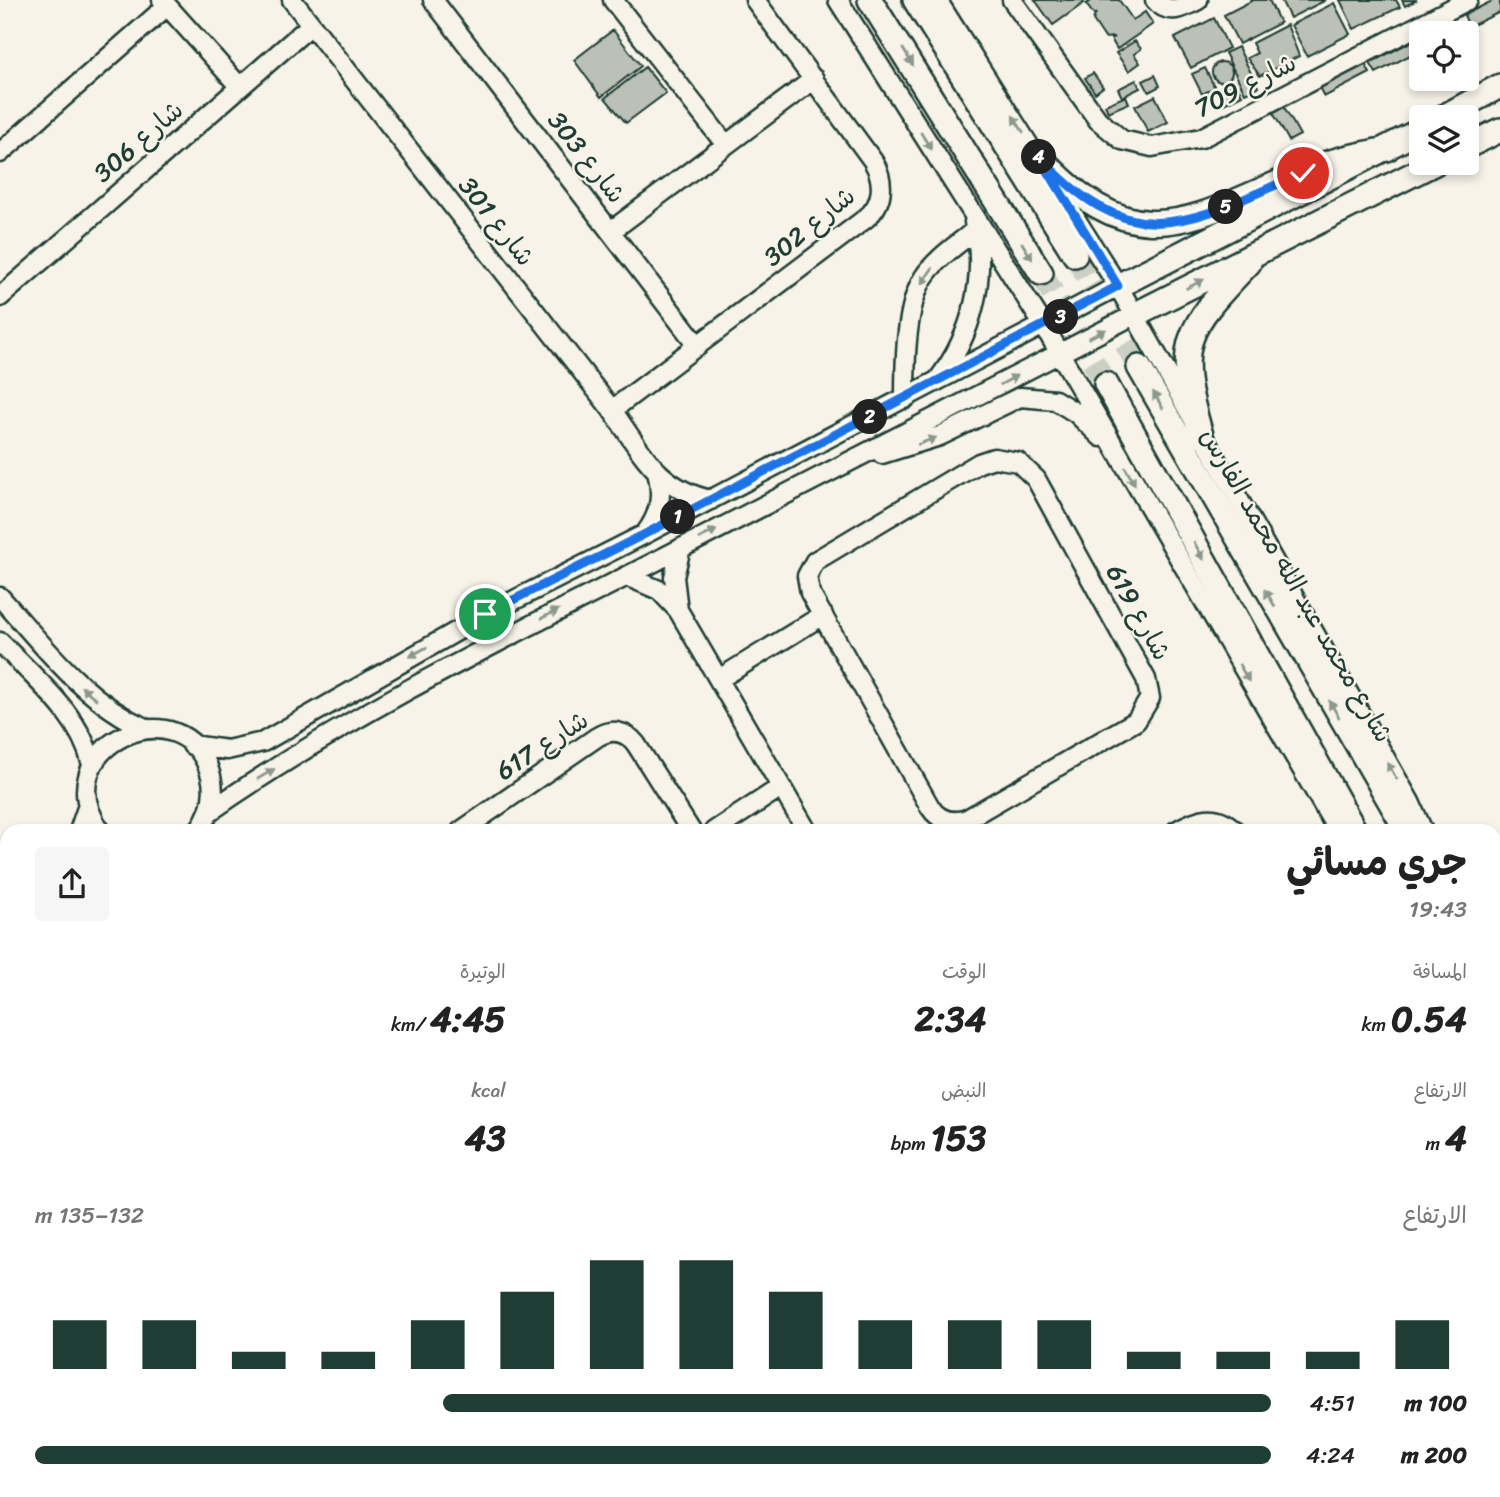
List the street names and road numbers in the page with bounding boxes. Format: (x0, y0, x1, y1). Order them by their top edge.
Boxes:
street label: شارع 709 (1185, 39, 1305, 131)
street label: شارع 306 (82, 88, 194, 194)
street label: شارع 303 (536, 100, 638, 214)
street label: شارع 301 (447, 166, 547, 276)
street label: شارع 302 (752, 174, 866, 278)
street label: شارع محمد عبد الله محمد الفارس (1188, 419, 1406, 751)
street label: شارع 619 (1093, 555, 1185, 669)
street label: شارع 617 (486, 697, 598, 793)

